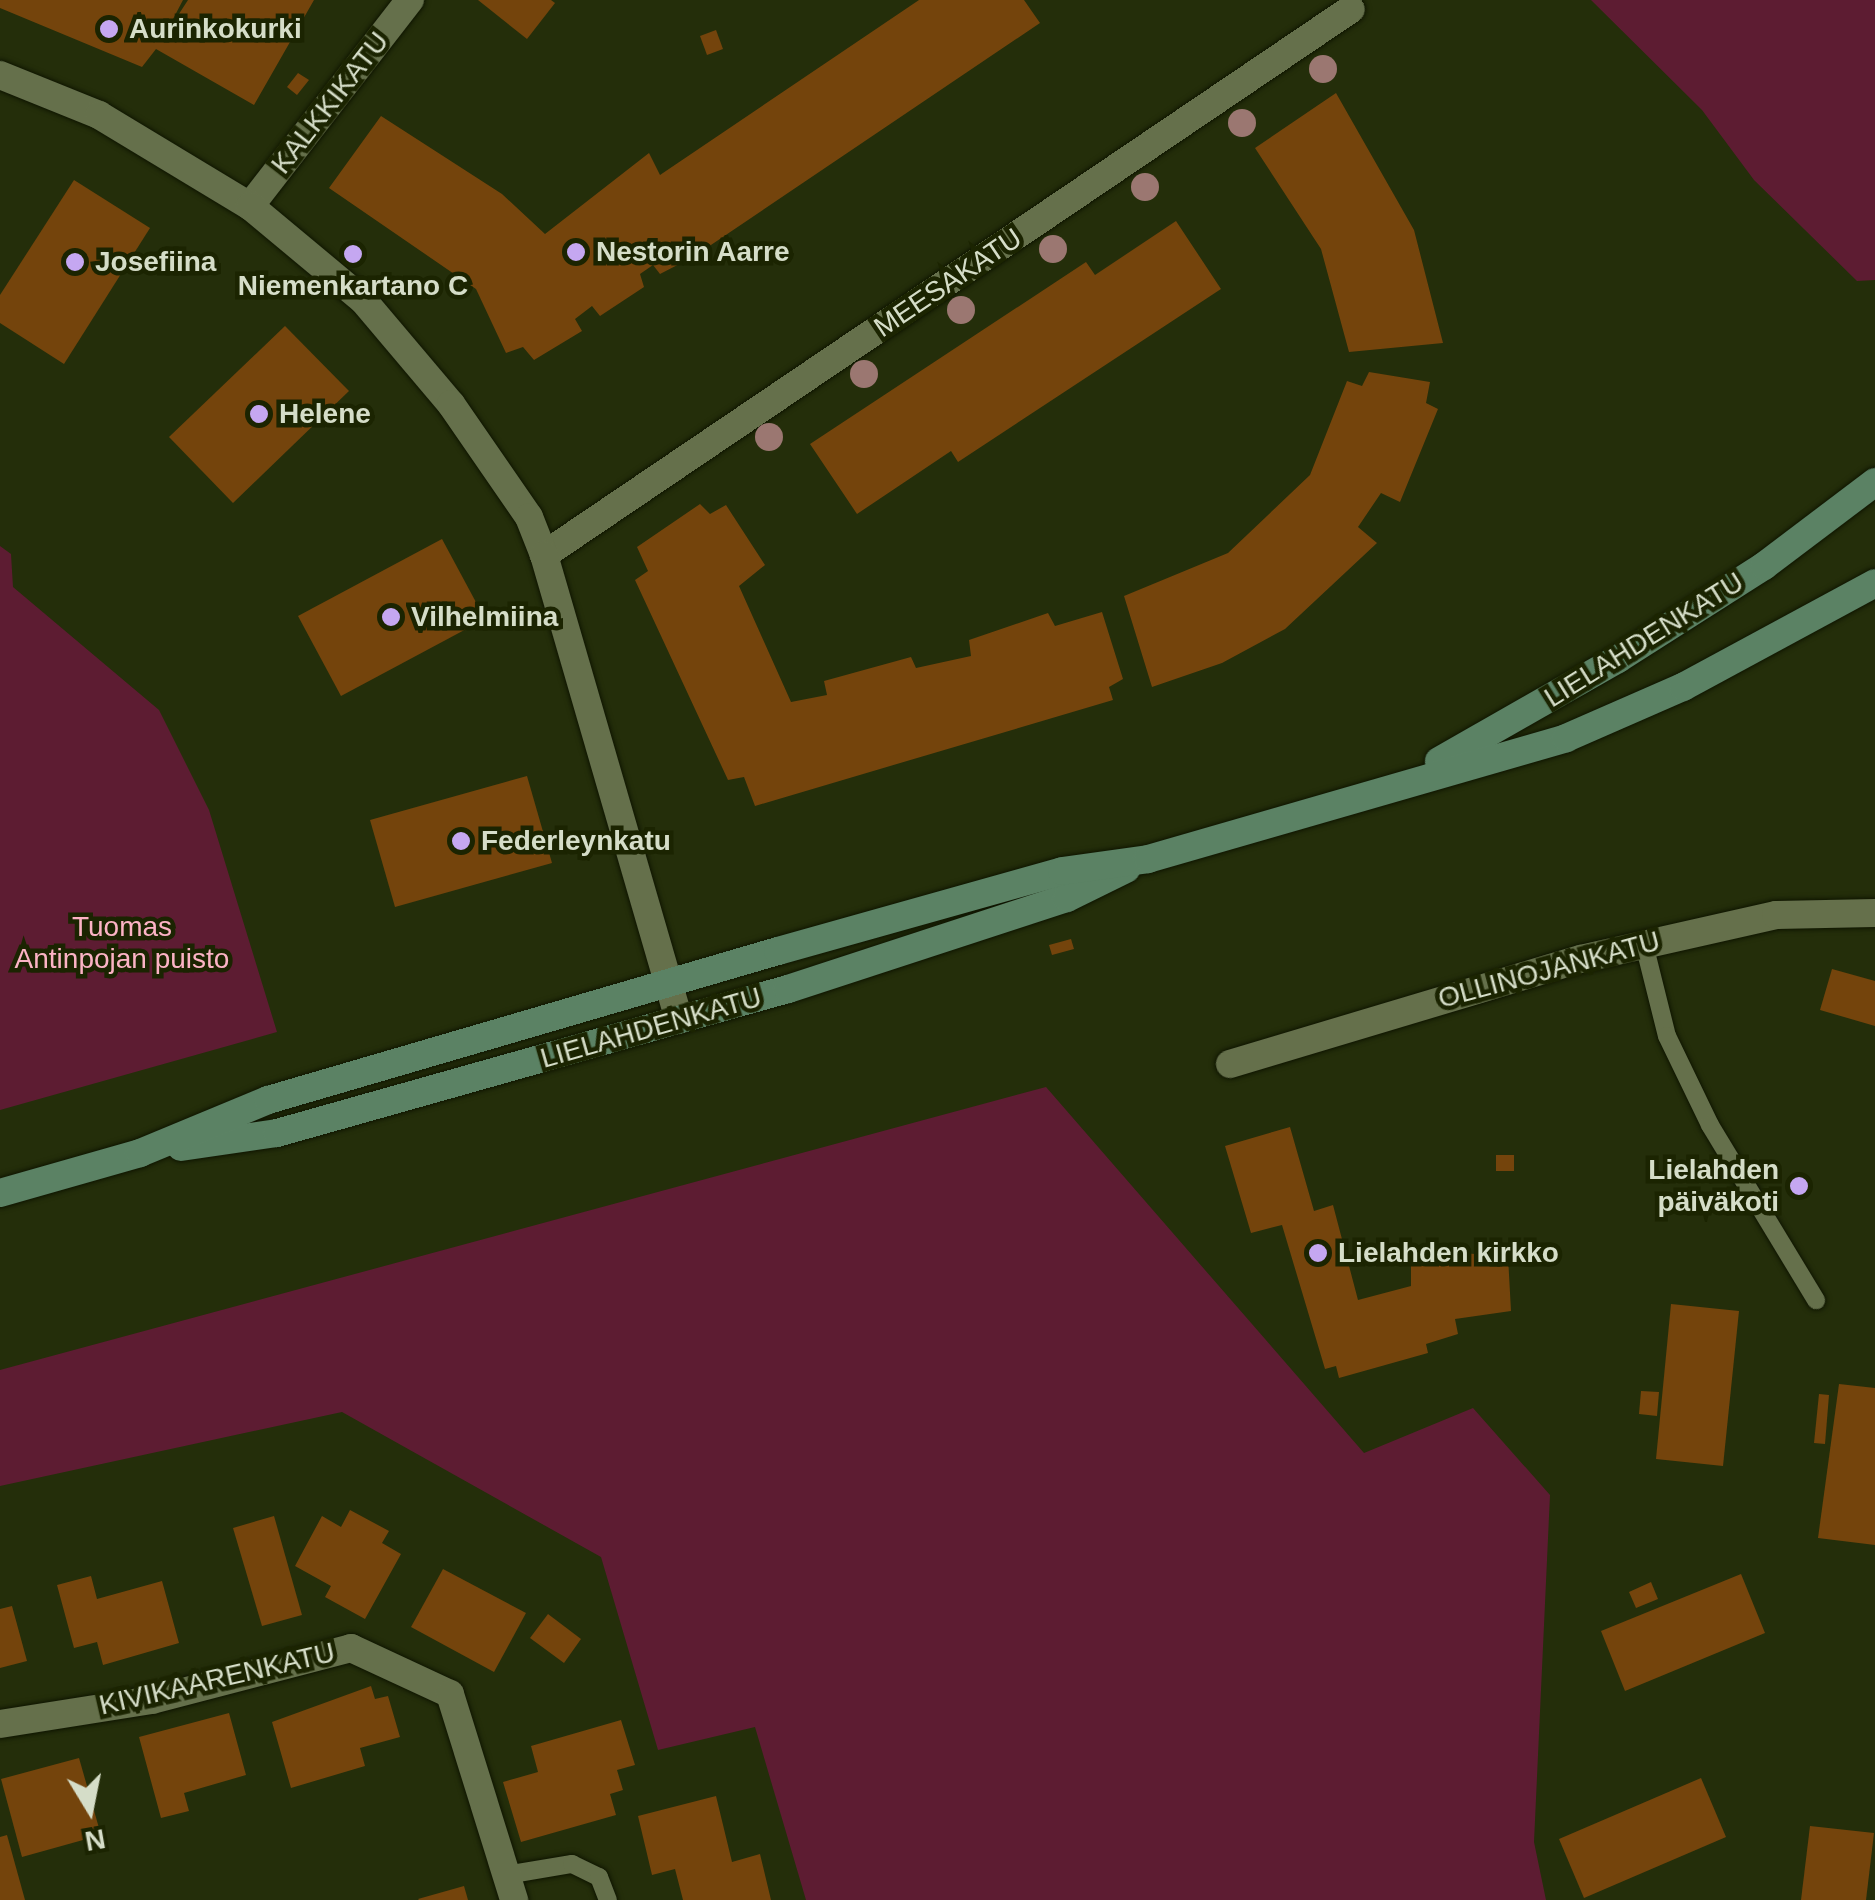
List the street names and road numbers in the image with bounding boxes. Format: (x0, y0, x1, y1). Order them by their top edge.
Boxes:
street label: KALKKIKATU (264, 25, 396, 181)
street label: MEESAKATU (868, 221, 1028, 345)
street label: LIELAHDENKATU (1538, 565, 1750, 715)
street label: OLLINOJANKATU (1434, 924, 1664, 1016)
street label: LIELAHDENKATU (537, 980, 765, 1076)
street label: KIVIKAARENKATU (96, 1636, 338, 1722)

